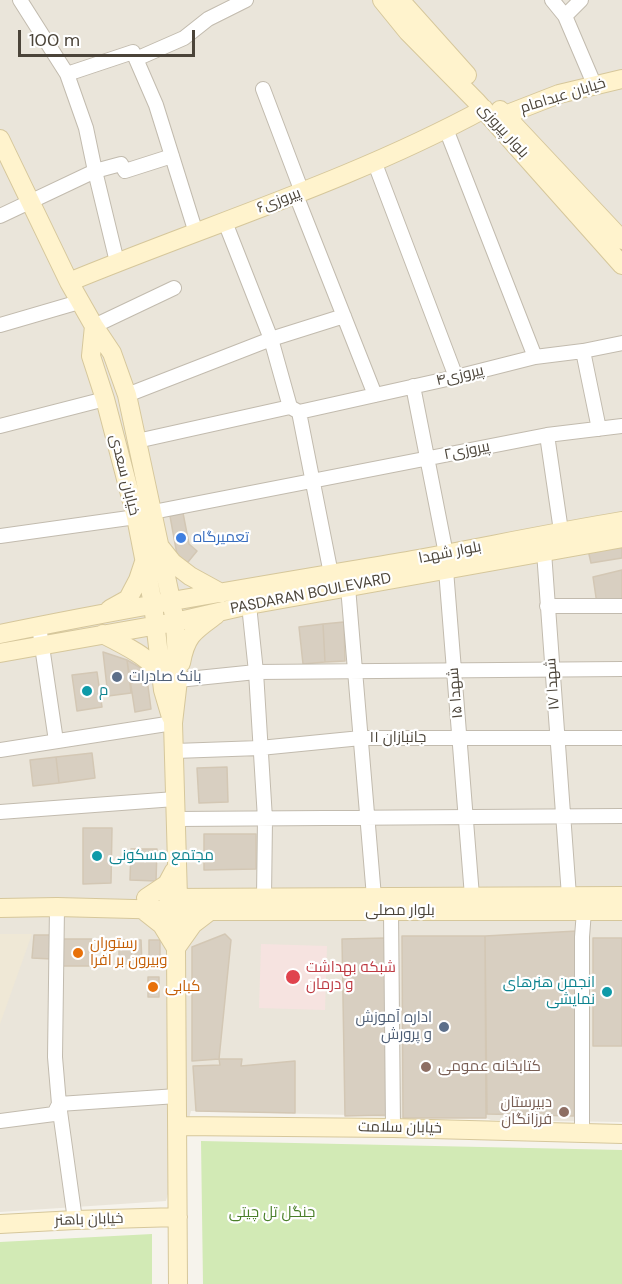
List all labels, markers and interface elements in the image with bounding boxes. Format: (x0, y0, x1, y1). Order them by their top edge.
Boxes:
scale bar (21, 18, 198, 56)
text: 100 m (29, 28, 80, 52)
street label: خیابان عبدامام (518, 74, 608, 118)
street label: بلوار پیروزی (474, 100, 532, 162)
street label: پیروزی۶ (254, 184, 304, 218)
street label: پیروزی۴ (434, 362, 486, 390)
street label: خیابان سعدی (105, 433, 143, 517)
street label: پیروزی۲ (443, 438, 491, 464)
place label: تعمیرگاه (193, 529, 249, 547)
marker: تعمیرگاه (174, 531, 188, 545)
street label: بلوار شهدا (417, 538, 483, 568)
street label: PASDARAN BOULEVARD (229, 570, 393, 618)
street label: شهدا ۱۷ (542, 657, 564, 711)
street label: شهدا ۱۵ (445, 667, 467, 719)
place label: بانک صادرات (129, 668, 201, 686)
marker: بانک صادرات (110, 670, 124, 684)
place label: م (99, 682, 108, 700)
marker: م (80, 684, 94, 698)
street label: جانبازان ۱۱ (370, 729, 426, 747)
place label: مجتمع مسکونی (109, 847, 214, 865)
marker: مجتمع مسکونی (90, 849, 104, 863)
street label: بلوار مصلی (365, 902, 435, 920)
place label: رستوران وبیرون بر افرا (90, 935, 167, 970)
marker: رستوران وبیرون بر افرا (71, 946, 85, 960)
place label: شبکه بهداشت و درمان (306, 959, 396, 994)
marker: شبکه بهداشت و درمان (284, 968, 302, 986)
place label: انجمن هنرهای نمایشی (503, 974, 595, 1009)
place label: کبابی (165, 978, 200, 996)
marker: کبابی (146, 980, 160, 994)
marker: انجمن هنرهای نمایشی (600, 985, 614, 999)
place label: اداره آموزش و پرورش (356, 1009, 432, 1044)
marker: اداره آموزش و پرورش (437, 1020, 451, 1034)
place label: کتابخانه عمومی (438, 1058, 541, 1076)
marker: کتابخانه عمومی (419, 1060, 433, 1074)
place label: دبیرستان فرزانگان (501, 1094, 552, 1129)
marker: دبیرستان فرزانگان (557, 1105, 571, 1119)
street label: خیابان سلامت (358, 1118, 442, 1138)
park label: جنگل تل چیتی (229, 1204, 315, 1222)
street label: خیابان باهنر (54, 1210, 124, 1230)

